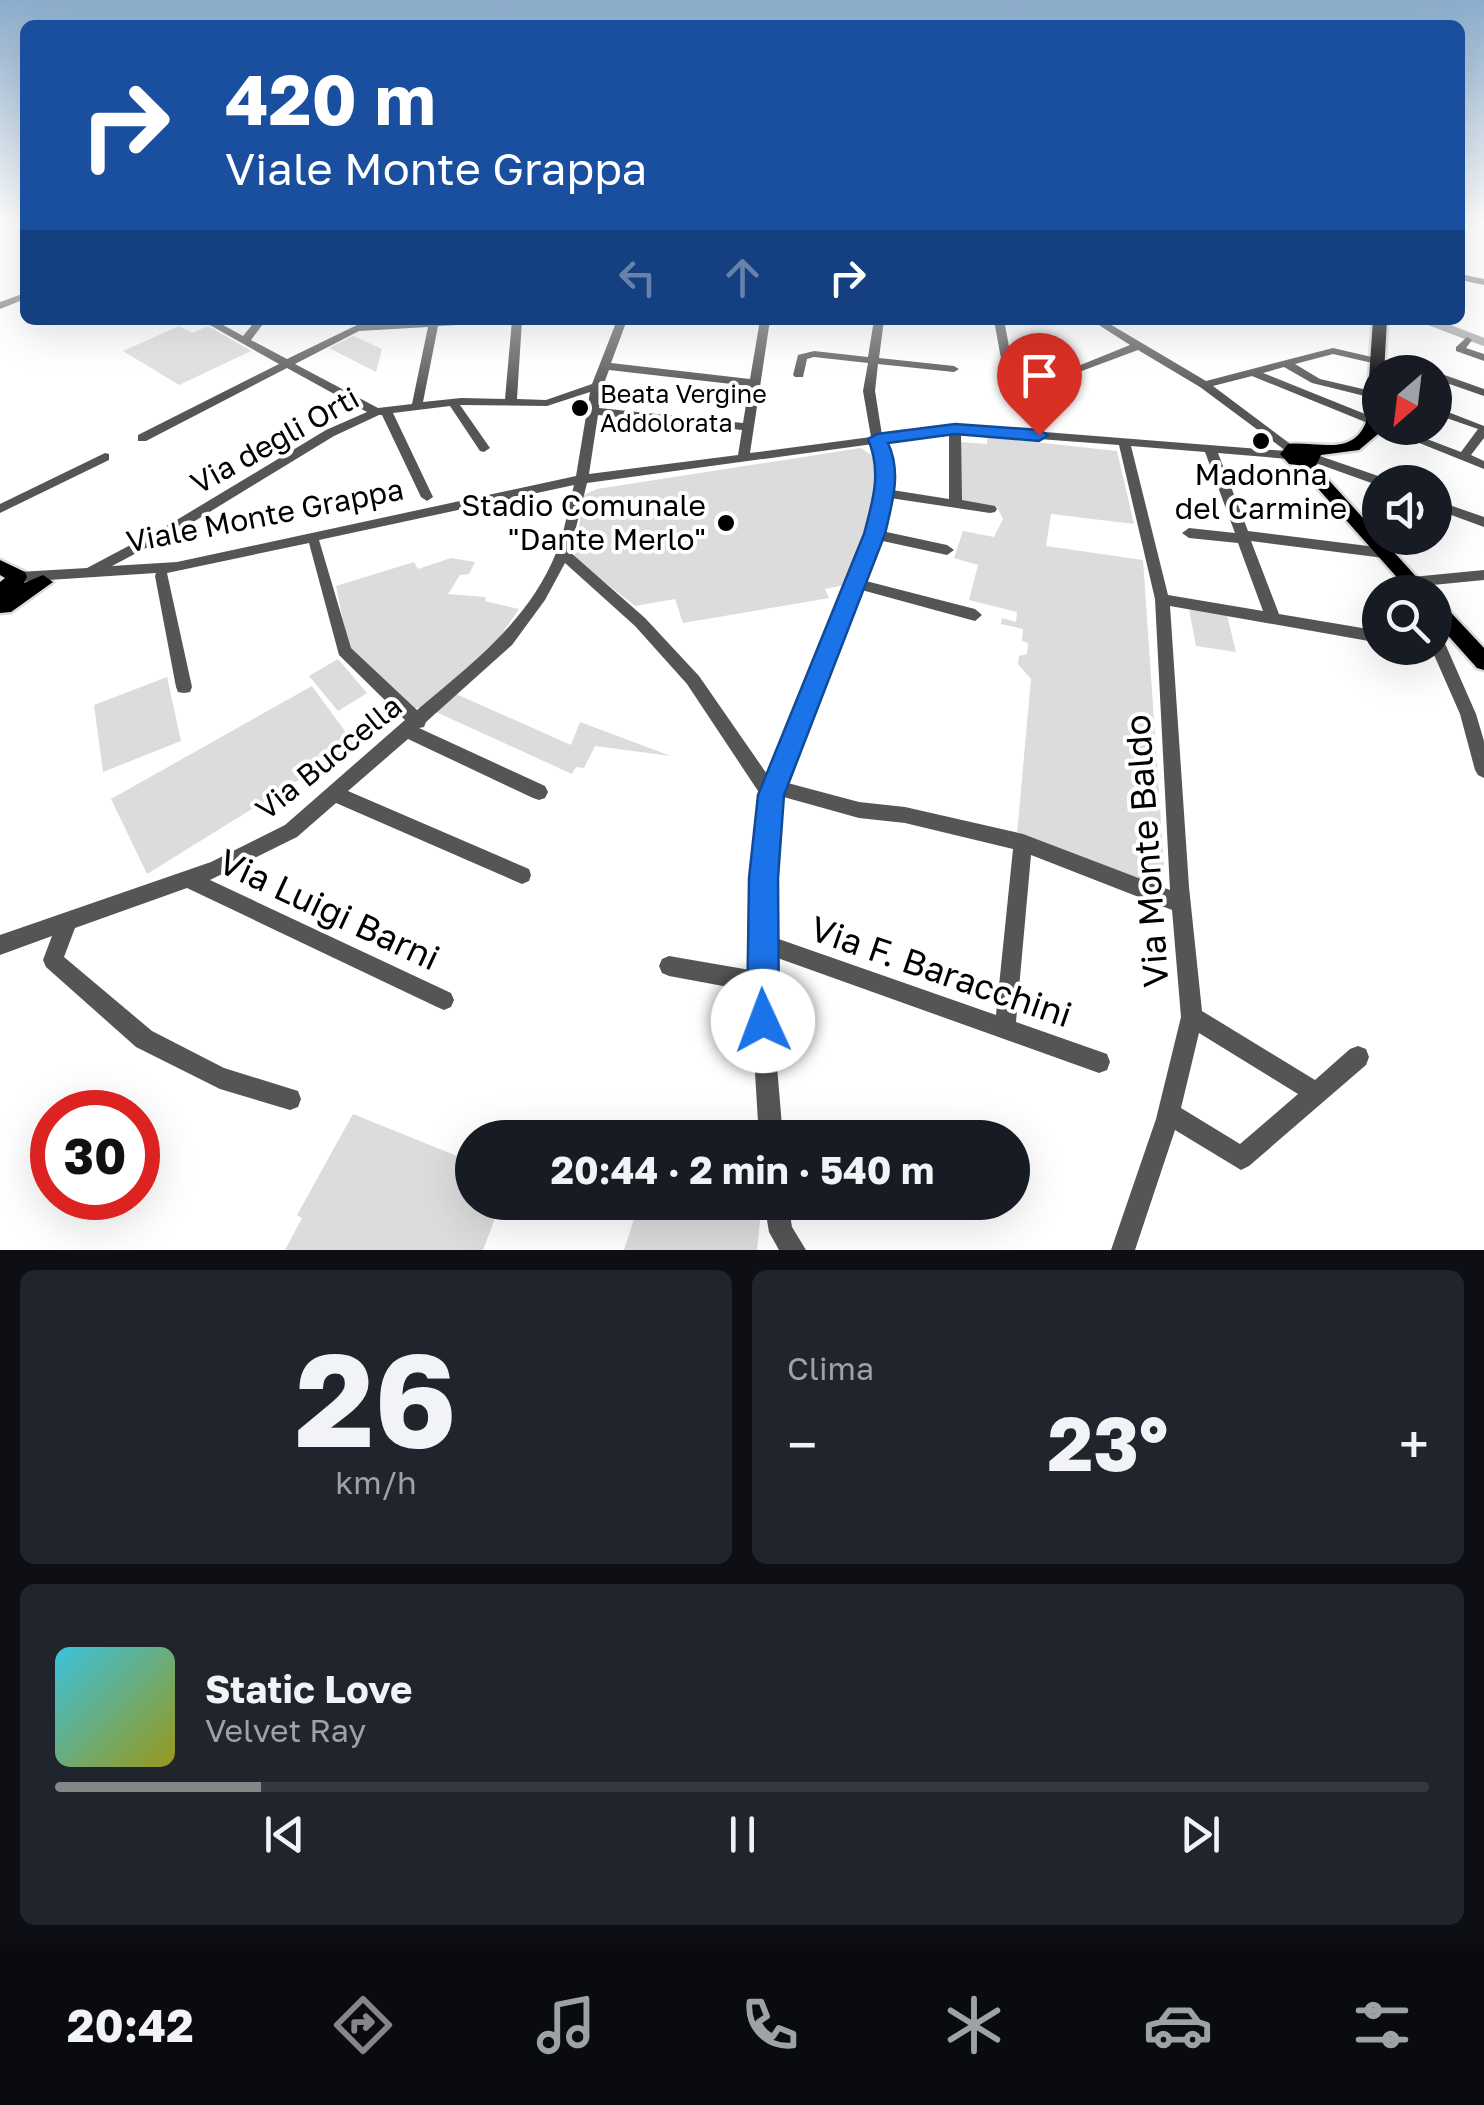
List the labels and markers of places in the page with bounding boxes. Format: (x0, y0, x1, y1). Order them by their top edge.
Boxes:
pin (997, 333, 1082, 436)
place label: Beata Vergine Addolorata (600, 378, 767, 438)
marker: Beata Vergine Addolorata (569, 397, 591, 419)
marker: Madonna del Carmine (1250, 430, 1272, 452)
place label: Madonna del Carmine (1175, 456, 1347, 526)
place label: Stadio Comunale "Dante Merlo" (461, 487, 706, 557)
marker: Stadio Comunale "Dante Merlo" (715, 512, 737, 534)

